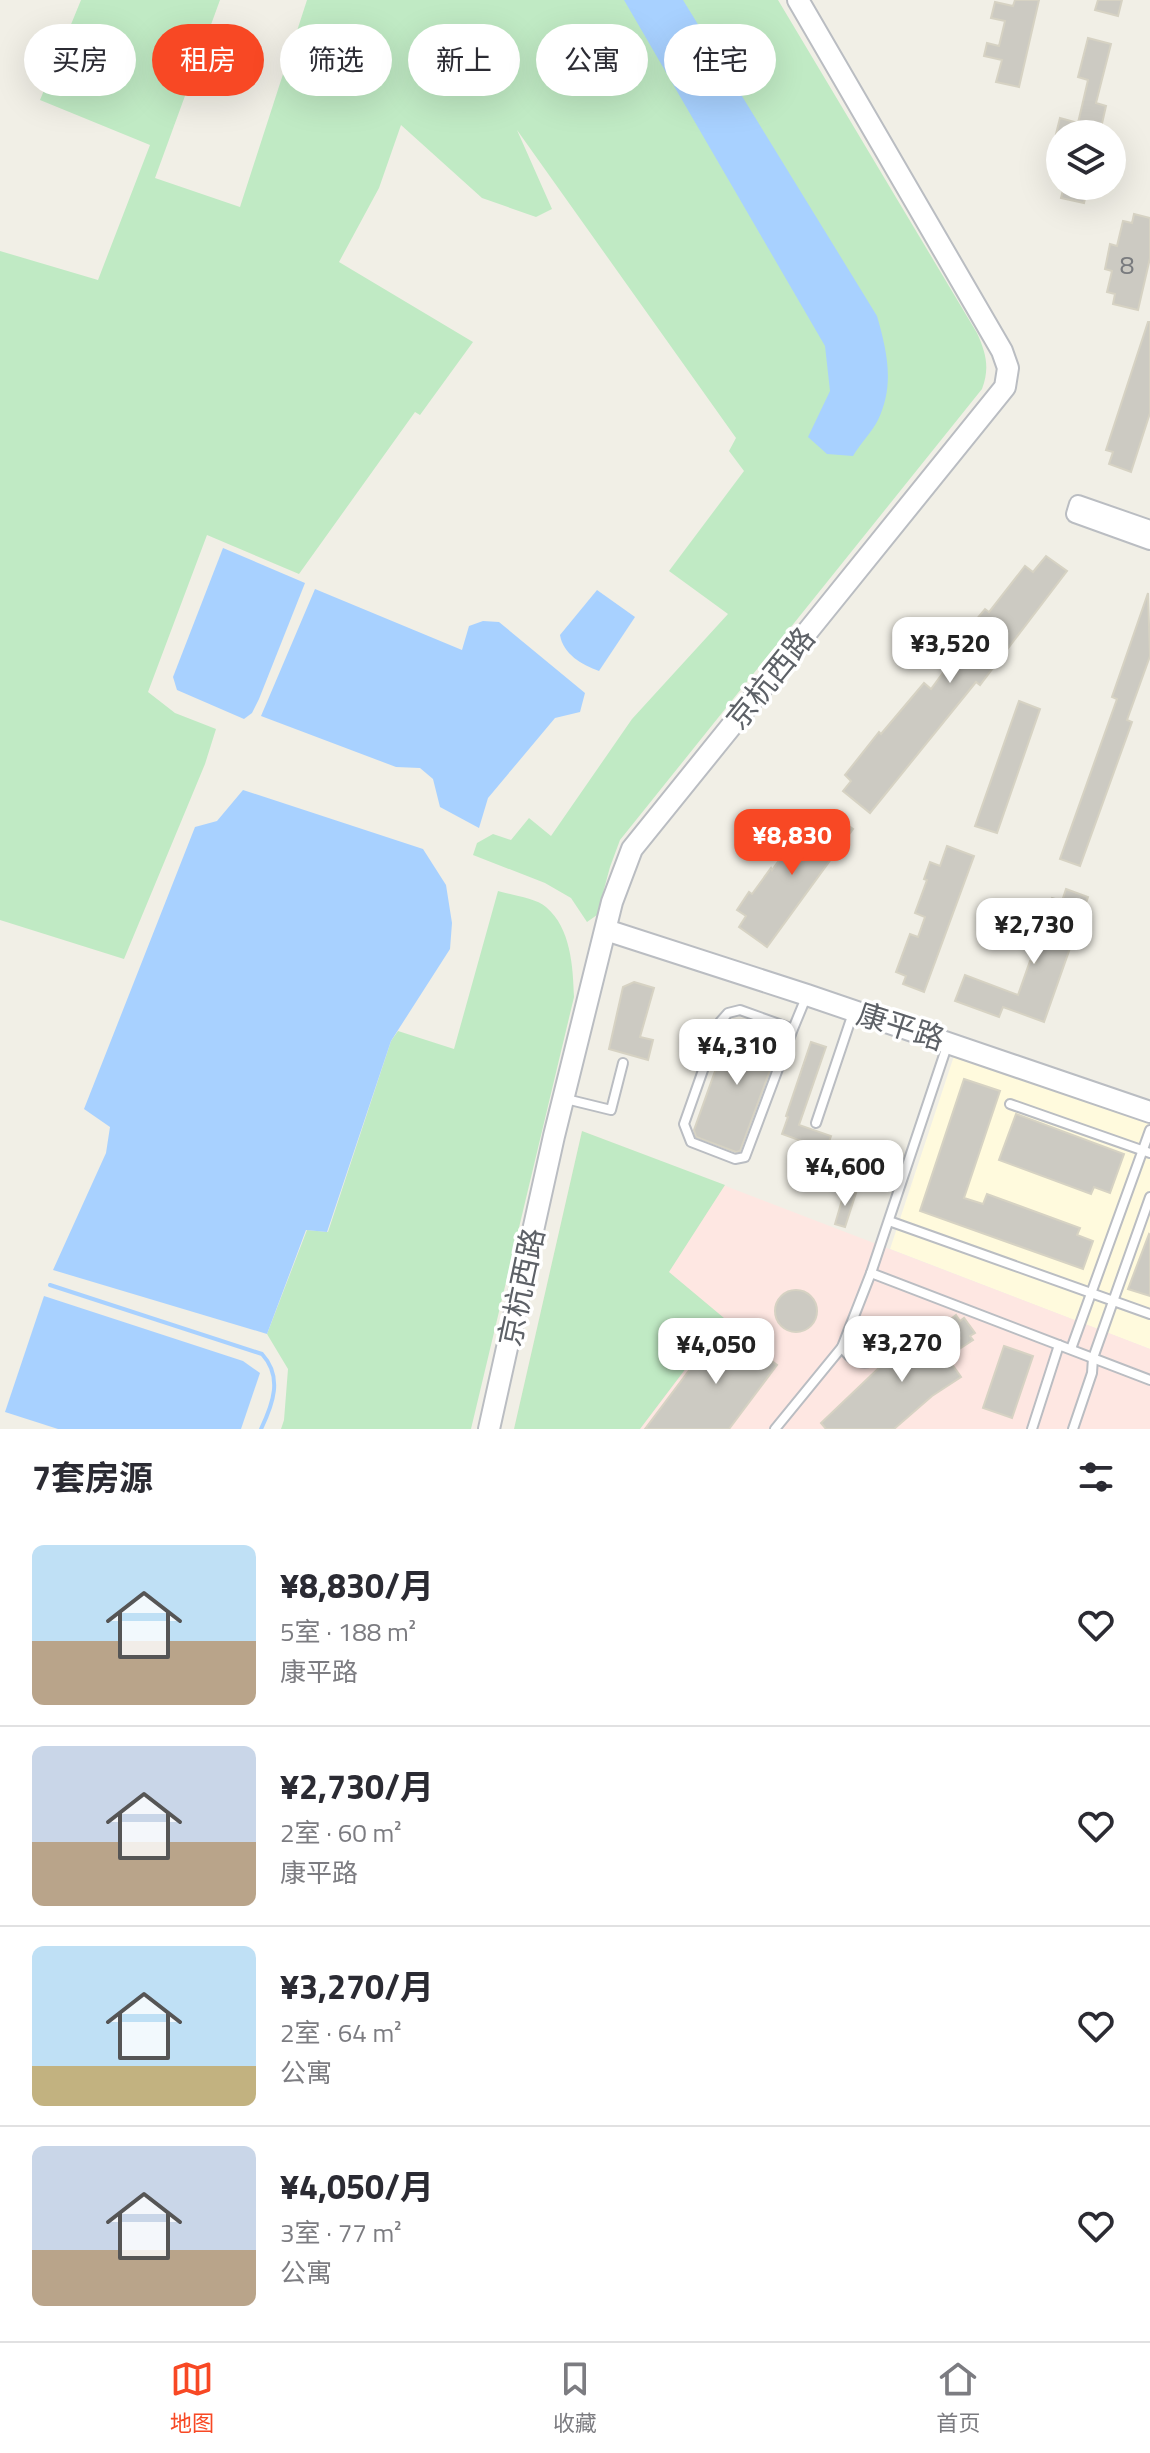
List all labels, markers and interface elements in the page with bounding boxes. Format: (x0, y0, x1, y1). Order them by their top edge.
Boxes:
chip: 买房 (24, 24, 136, 96)
chip: 租房 (152, 24, 264, 96)
chip: 筛选 (280, 24, 392, 96)
chip: 新上 (408, 24, 520, 96)
chip: 公寓 (536, 24, 648, 96)
chip: 住宅 (664, 24, 776, 96)
map controls (1046, 120, 1126, 200)
button: layers (1046, 120, 1126, 200)
house number: 8 (1120, 245, 1134, 284)
street label: 京杭西路 (714, 617, 826, 739)
pin: ¥3,520 (885, 617, 1015, 685)
text: ¥3,520 (910, 623, 990, 662)
pin: ¥8,830 (727, 809, 857, 877)
text: ¥8,830 (752, 815, 832, 854)
pin: ¥2,730 (969, 898, 1099, 966)
text: ¥2,730 (994, 904, 1074, 943)
street label: 康平路 (851, 990, 951, 1062)
pin: ¥4,310 (672, 1019, 802, 1087)
text: ¥4,310 (697, 1025, 777, 1064)
pin: ¥4,600 (780, 1140, 910, 1208)
text: ¥4,600 (805, 1146, 885, 1185)
street label: 京杭西路 (486, 1224, 556, 1350)
pin: ¥3,270 (837, 1316, 967, 1384)
pin: ¥4,050 (651, 1318, 781, 1386)
text: ¥3,270 (862, 1322, 942, 1361)
text: ¥4,050 (676, 1324, 756, 1363)
text: 7套房源 (32, 1451, 153, 1503)
icon: filters (1074, 1455, 1118, 1499)
text: ¥8,830/月 (280, 1559, 434, 1611)
icon: home (96, 1577, 192, 1673)
icon: heart (1074, 1603, 1118, 1647)
text: 5室 · 188 m² (280, 1612, 416, 1651)
text: 康平路 (280, 1652, 358, 1691)
text: ¥2,730/月 (280, 1760, 434, 1812)
icon: home (96, 1778, 192, 1874)
icon: heart (1074, 1804, 1118, 1848)
text: 2室 · 60 m² (280, 1813, 402, 1852)
text: 康平路 (280, 1853, 358, 1892)
text: ¥3,270/月 (280, 1960, 434, 2012)
icon: home (96, 1978, 192, 2074)
icon: heart (1074, 2004, 1118, 2048)
text: 2室 · 64 m² (280, 2013, 402, 2052)
text: 公寓 (280, 2053, 332, 2092)
text: ¥4,050/月 (280, 2160, 434, 2212)
icon: home (96, 2178, 192, 2274)
icon: heart (1074, 2204, 1118, 2248)
text: 3室 · 77 m² (280, 2213, 402, 2252)
text: 公寓 (280, 2253, 332, 2292)
tab: 地图 (170, 2357, 214, 2440)
tab: 收藏 (553, 2357, 597, 2440)
tab: 首页 (936, 2357, 980, 2440)

